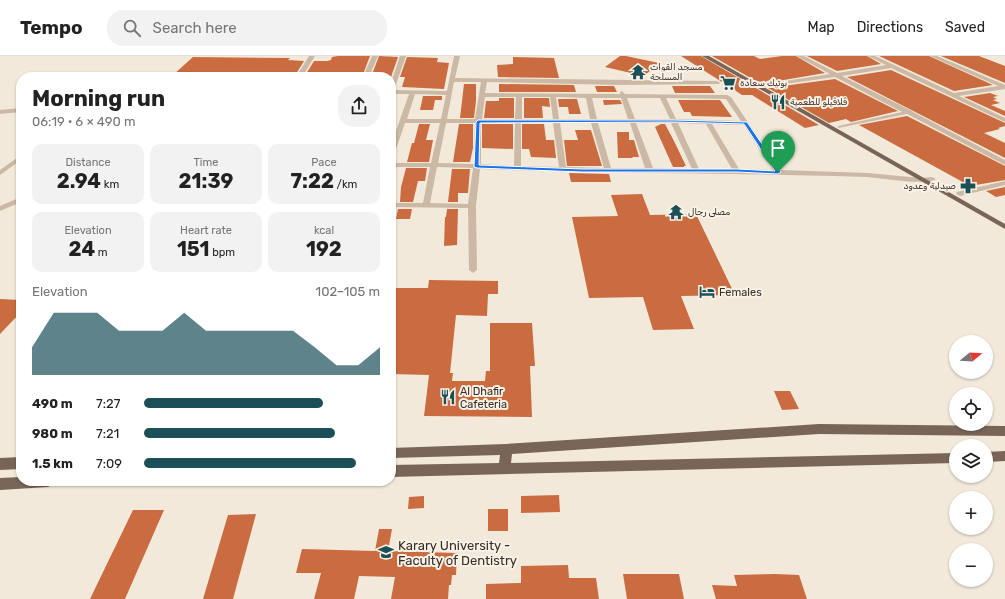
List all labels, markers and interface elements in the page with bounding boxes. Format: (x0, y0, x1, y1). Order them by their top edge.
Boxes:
search box (107, 10, 387, 46)
text: Tempo (20, 16, 83, 39)
icon: search (121, 17, 143, 39)
text: Search here (153, 19, 237, 37)
text: Map (808, 19, 835, 36)
text: Directions (857, 19, 923, 36)
text: Saved (945, 19, 985, 36)
place label: مسجد القوات المسلحة (650, 62, 703, 82)
temple icon: مسجد القوات المسلحة (629, 63, 647, 81)
supermarket icon: بوتيك سعادة (719, 74, 737, 92)
place label: بوتيك سعادة (740, 78, 787, 88)
text: Morning run (32, 85, 165, 112)
button: share (338, 85, 380, 127)
restaurant icon: فلافيلو للطعمية (769, 93, 787, 111)
place label: فلافيلو للطعمية (790, 97, 847, 107)
text: 06:19 · 6 × 490 m (32, 114, 136, 129)
pin (761, 131, 795, 172)
icon: arrive (767, 137, 789, 159)
text: Distance (65, 156, 111, 169)
text: Time (194, 156, 218, 169)
text: Pace (311, 156, 337, 169)
text: 2.94 (57, 169, 101, 193)
text: 21:39 (179, 169, 233, 193)
text: 7:22 (291, 169, 334, 193)
pharmacy icon: صيدلية وعدود (959, 177, 977, 195)
text: km (101, 178, 119, 191)
text: /km (334, 178, 357, 191)
place label: صيدلية وعدود (903, 181, 956, 191)
temple icon: مصلى رجال (667, 203, 685, 221)
place label: مصلى رجال (688, 207, 730, 217)
text: Elevation (64, 224, 112, 237)
text: Heart rate (180, 224, 232, 237)
text: kcal (314, 224, 334, 237)
text: 24 (68, 237, 95, 261)
text: 151 (177, 237, 210, 261)
text: 192 (306, 237, 342, 261)
text: m (95, 246, 108, 259)
text: bpm (210, 246, 235, 259)
hotel icon: Females (698, 283, 716, 301)
text: Elevation (32, 284, 88, 299)
text: 102–105 m (316, 284, 380, 299)
place label: Females (719, 286, 762, 299)
north arrow (949, 335, 993, 379)
map controls (949, 335, 993, 587)
place label: Al Dhafir Cafeteria (460, 385, 507, 411)
button: locate (949, 387, 993, 431)
restaurant icon: Al Dhafir Cafeteria (439, 388, 457, 406)
text: 490 m (32, 396, 73, 411)
text: 7:27 (96, 396, 120, 411)
text: 980 m (32, 426, 73, 441)
text: 7:21 (96, 426, 119, 441)
button: layers (949, 439, 993, 483)
text: 1.5 km (32, 456, 73, 471)
text: 7:09 (96, 456, 122, 471)
button: + (949, 491, 993, 535)
place label: Karary University - Faculty of Dentistry (398, 538, 517, 568)
school or university icon: Karary University - Faculty of Dentistry (377, 543, 395, 561)
button: − (949, 543, 993, 587)

